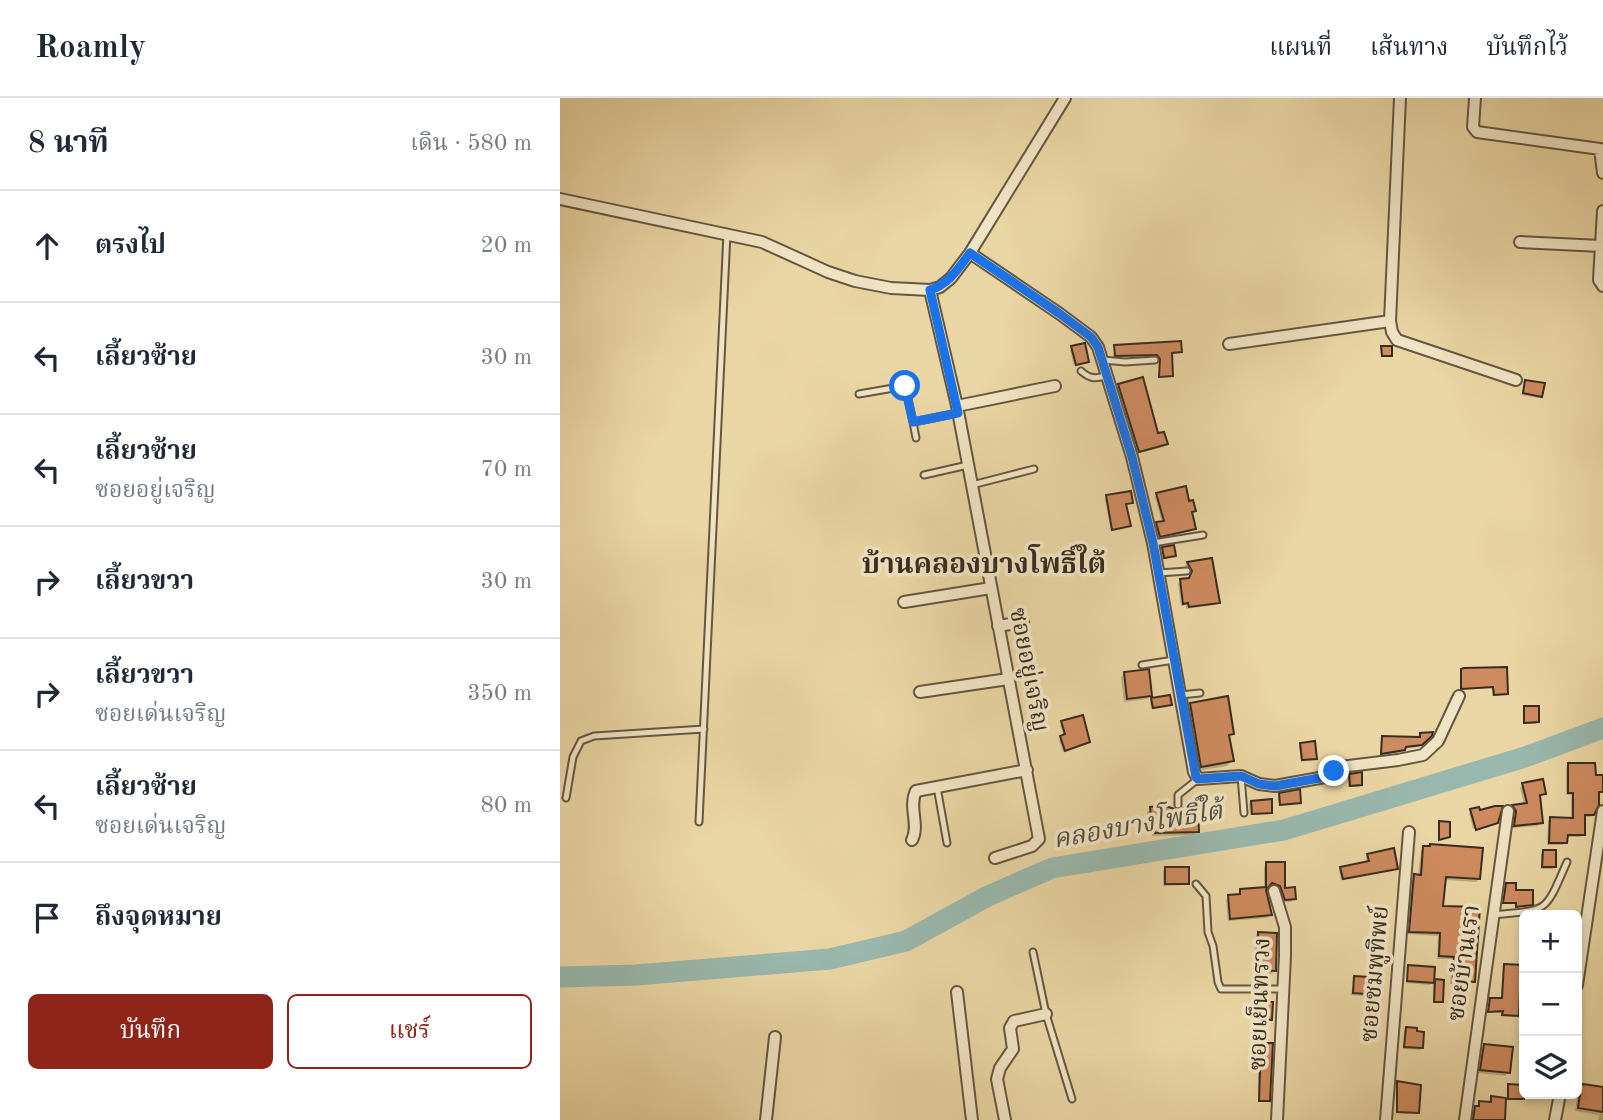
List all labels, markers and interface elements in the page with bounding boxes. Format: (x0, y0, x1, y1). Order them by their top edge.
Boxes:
text: Roamly (35, 32, 146, 65)
text: แผนที่ (1269, 37, 1332, 61)
text: เส้นทาง (1370, 37, 1448, 61)
text: บันทึกไว้ (1486, 37, 1568, 61)
text: 8 นาที (28, 129, 109, 159)
text: เดิน · 580 m (410, 132, 532, 155)
icon: ahead (28, 227, 66, 265)
text: ตรงไป (95, 233, 166, 259)
text: 20 m (481, 234, 532, 257)
icon: left (28, 339, 66, 377)
text: เลี้ยวซ้าย (95, 345, 197, 371)
text: 30 m (481, 346, 532, 369)
route start (889, 370, 920, 401)
text: เลี้ยวซ้าย (95, 439, 197, 465)
icon: left (28, 451, 66, 489)
text: 70 m (481, 458, 532, 481)
text: ซอยอยู่เจริญ (95, 479, 216, 502)
district label: บ้านคลองบางโพธิ์ใต้ (862, 544, 1106, 580)
icon: right (28, 563, 66, 601)
text: เลี้ยวขวา (95, 569, 194, 595)
text: 30 m (481, 570, 532, 593)
street label: ซอยอยู่เจริญ (1003, 605, 1056, 734)
text: เลี้ยวขวา (95, 663, 194, 689)
icon: right (28, 675, 66, 713)
text: 350 m (467, 682, 532, 705)
text: ซอยเด่นเจริญ (95, 703, 226, 726)
route end (1318, 755, 1349, 786)
text: เลี้ยวซ้าย (95, 775, 197, 801)
icon: left (28, 787, 66, 825)
water label: คลองบางโพธิ์ใต้ (1050, 790, 1229, 854)
text: 80 m (481, 794, 532, 817)
text: ซอยเด่นเจริญ (95, 815, 226, 838)
icon: arrive (28, 899, 66, 937)
street label: ซอยบ้านเรา (1441, 903, 1485, 1023)
street label: ซอยชมพูทิพย์ (1352, 904, 1395, 1043)
text: ถึงจุดหมาย (95, 905, 222, 931)
map controls (1519, 910, 1582, 1099)
button: + (1519, 910, 1582, 973)
street label: ซอยเย็นทรวง (1243, 937, 1275, 1071)
button: − (1519, 973, 1582, 1036)
button: บันทึก (28, 994, 273, 1069)
button: แชร์ (287, 994, 532, 1069)
button: layers (1519, 1036, 1582, 1099)

